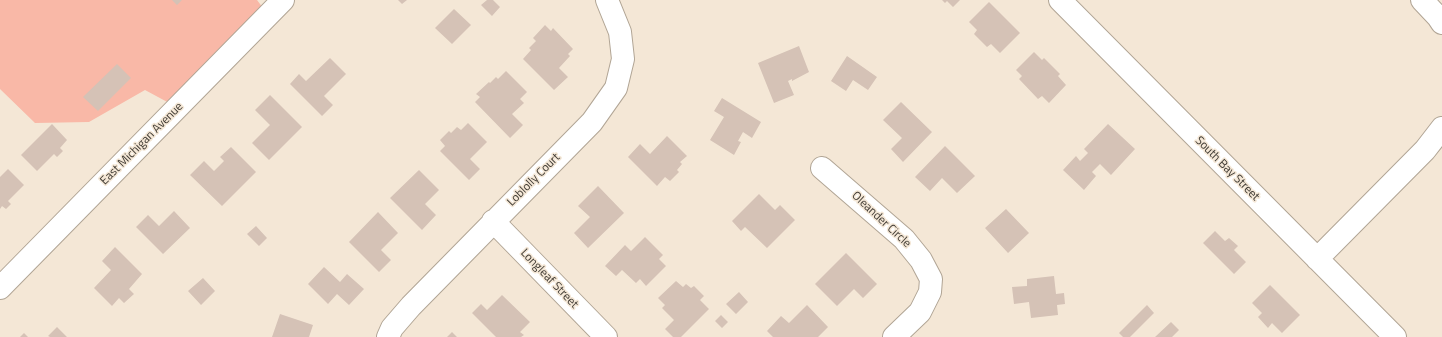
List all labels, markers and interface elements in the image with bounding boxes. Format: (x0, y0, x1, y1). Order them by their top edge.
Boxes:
street label: East Michigan Avenue (98, 100, 186, 188)
street label: South Bay Street (1192, 134, 1262, 204)
street label: Loblolly Court (505, 151, 563, 209)
street label: Oleander Circle (848, 189, 914, 251)
street label: Longleaf Street (517, 246, 581, 312)

